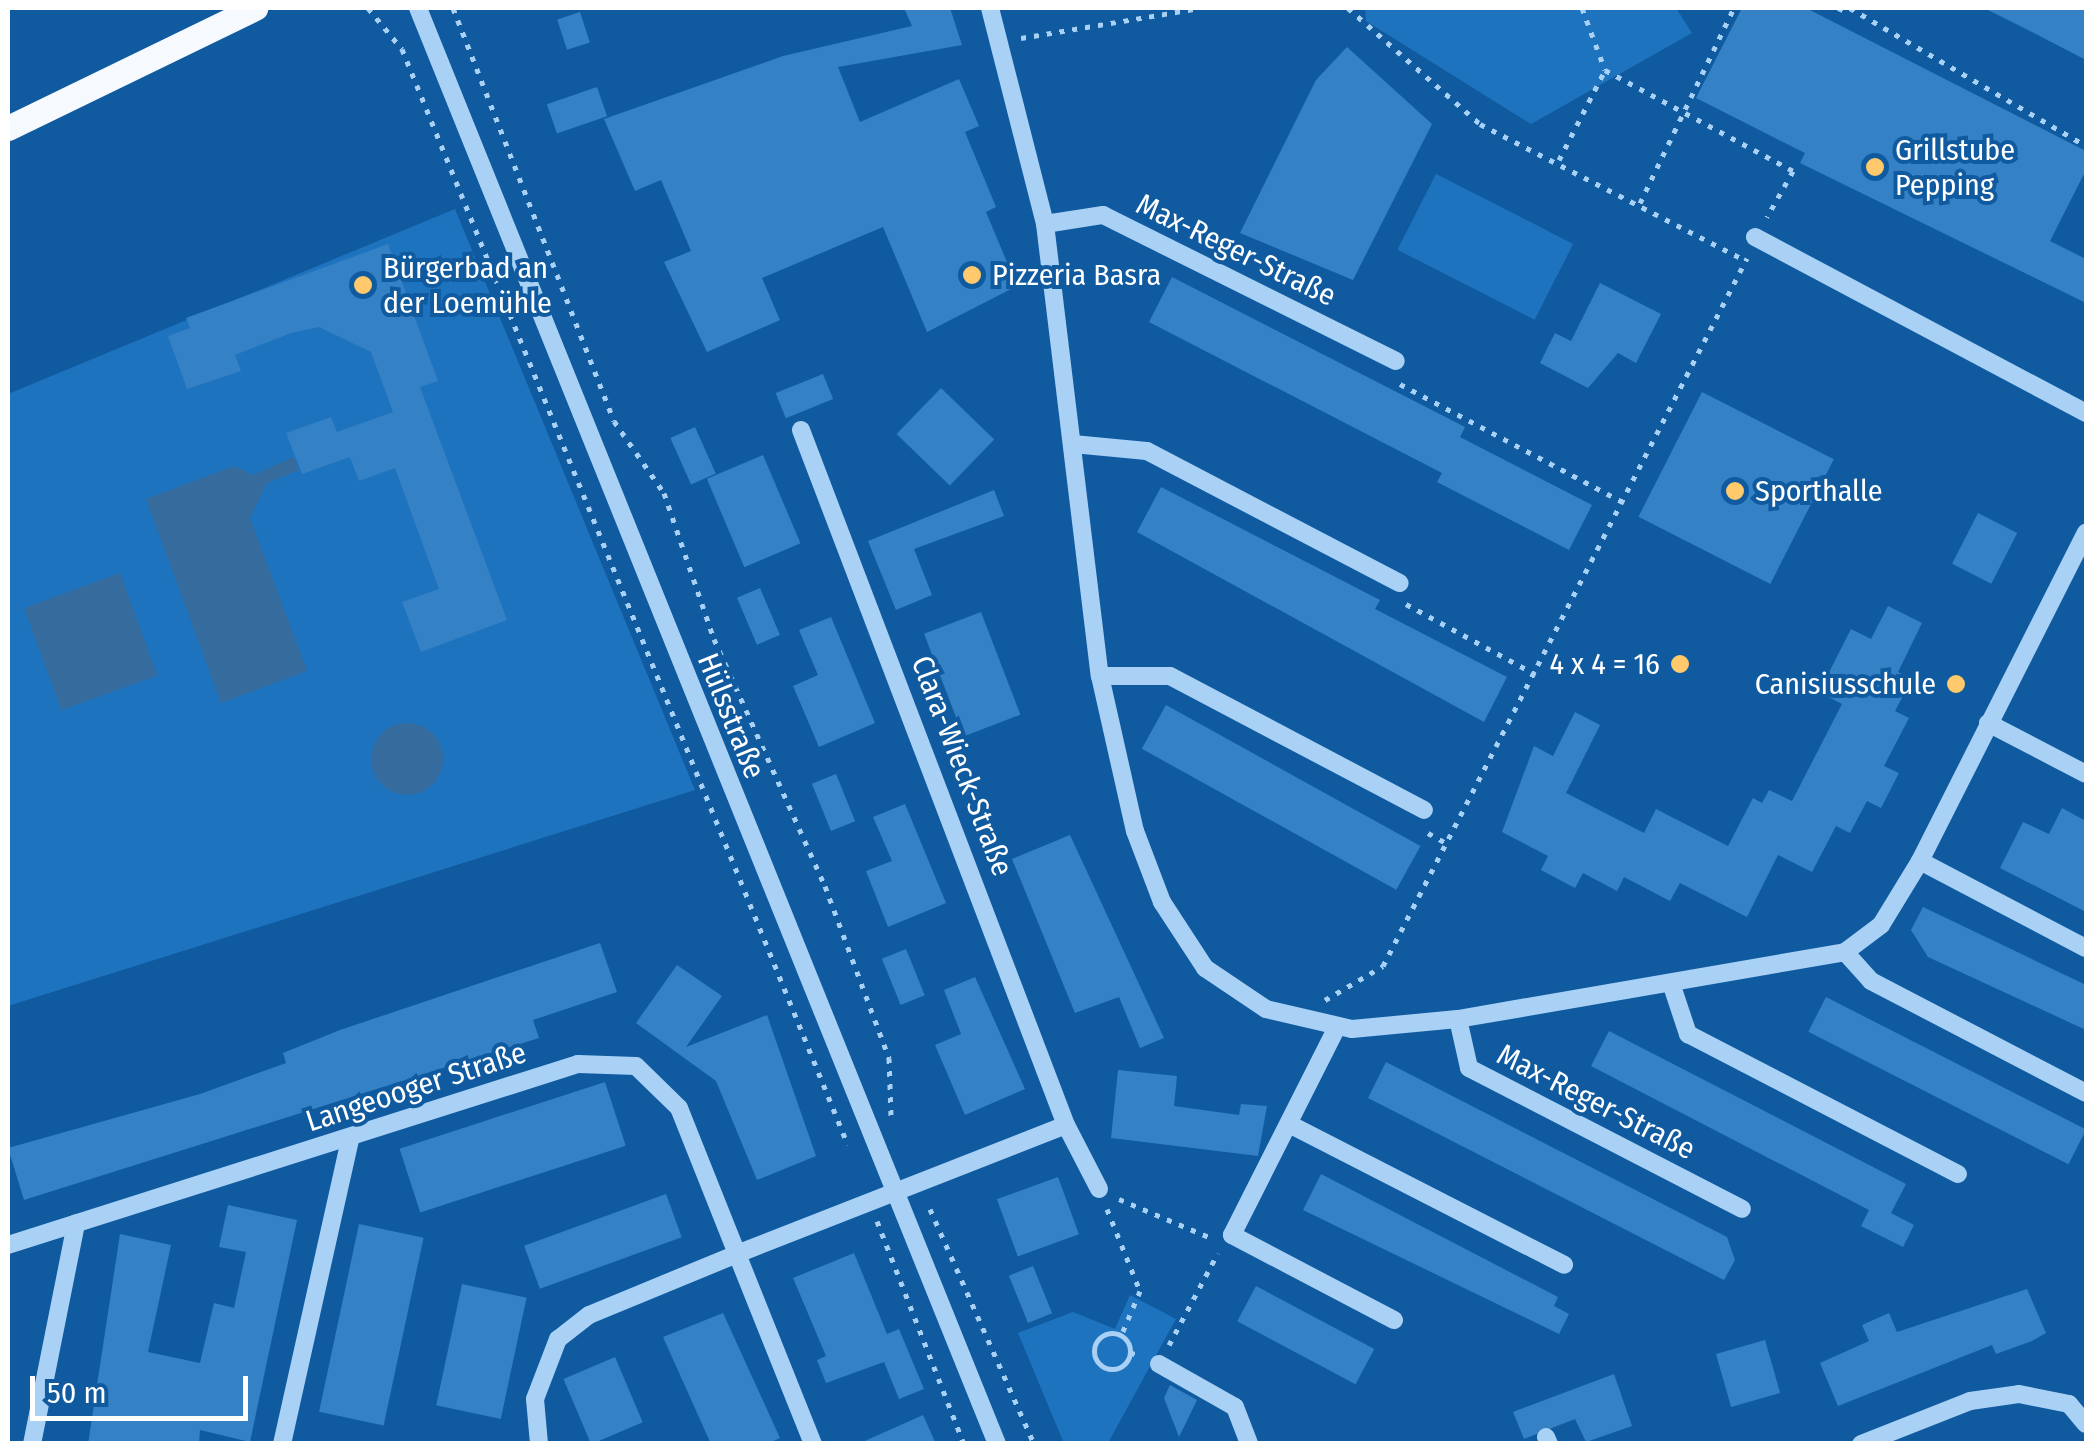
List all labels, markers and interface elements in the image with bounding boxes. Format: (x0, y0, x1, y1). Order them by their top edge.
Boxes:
place label: Grillstube Pepping (1895, 132, 2015, 202)
marker: Grillstube Pepping (1864, 156, 1886, 178)
street label: Max-Reger-Straße (1130, 186, 1342, 314)
place label: Bürgerbad an der Loemühle (383, 250, 552, 320)
place label: Pizzeria Basra (992, 257, 1161, 293)
marker: Pizzeria Basra (961, 264, 983, 286)
marker: Bürgerbad an der Loemühle (352, 274, 374, 296)
place label: Sporthalle (1755, 473, 1883, 509)
marker: Sporthalle (1724, 480, 1746, 502)
place label: 4 x 4 = 16 (1549, 646, 1660, 682)
street label: Hülsstraße (690, 648, 772, 784)
street label: Clara-Wieck-Straße (903, 651, 1021, 881)
marker: 4 x 4 = 16 (1669, 653, 1691, 675)
place label: Canisiusschule (1755, 666, 1936, 702)
marker: Canisiusschule (1945, 673, 1967, 695)
street label: Langeooger Straße (301, 1034, 531, 1140)
street label: Max-Reger-Straße (1491, 1037, 1701, 1167)
scale bar (35, 1356, 252, 1418)
text: 50 m (47, 1375, 107, 1411)

